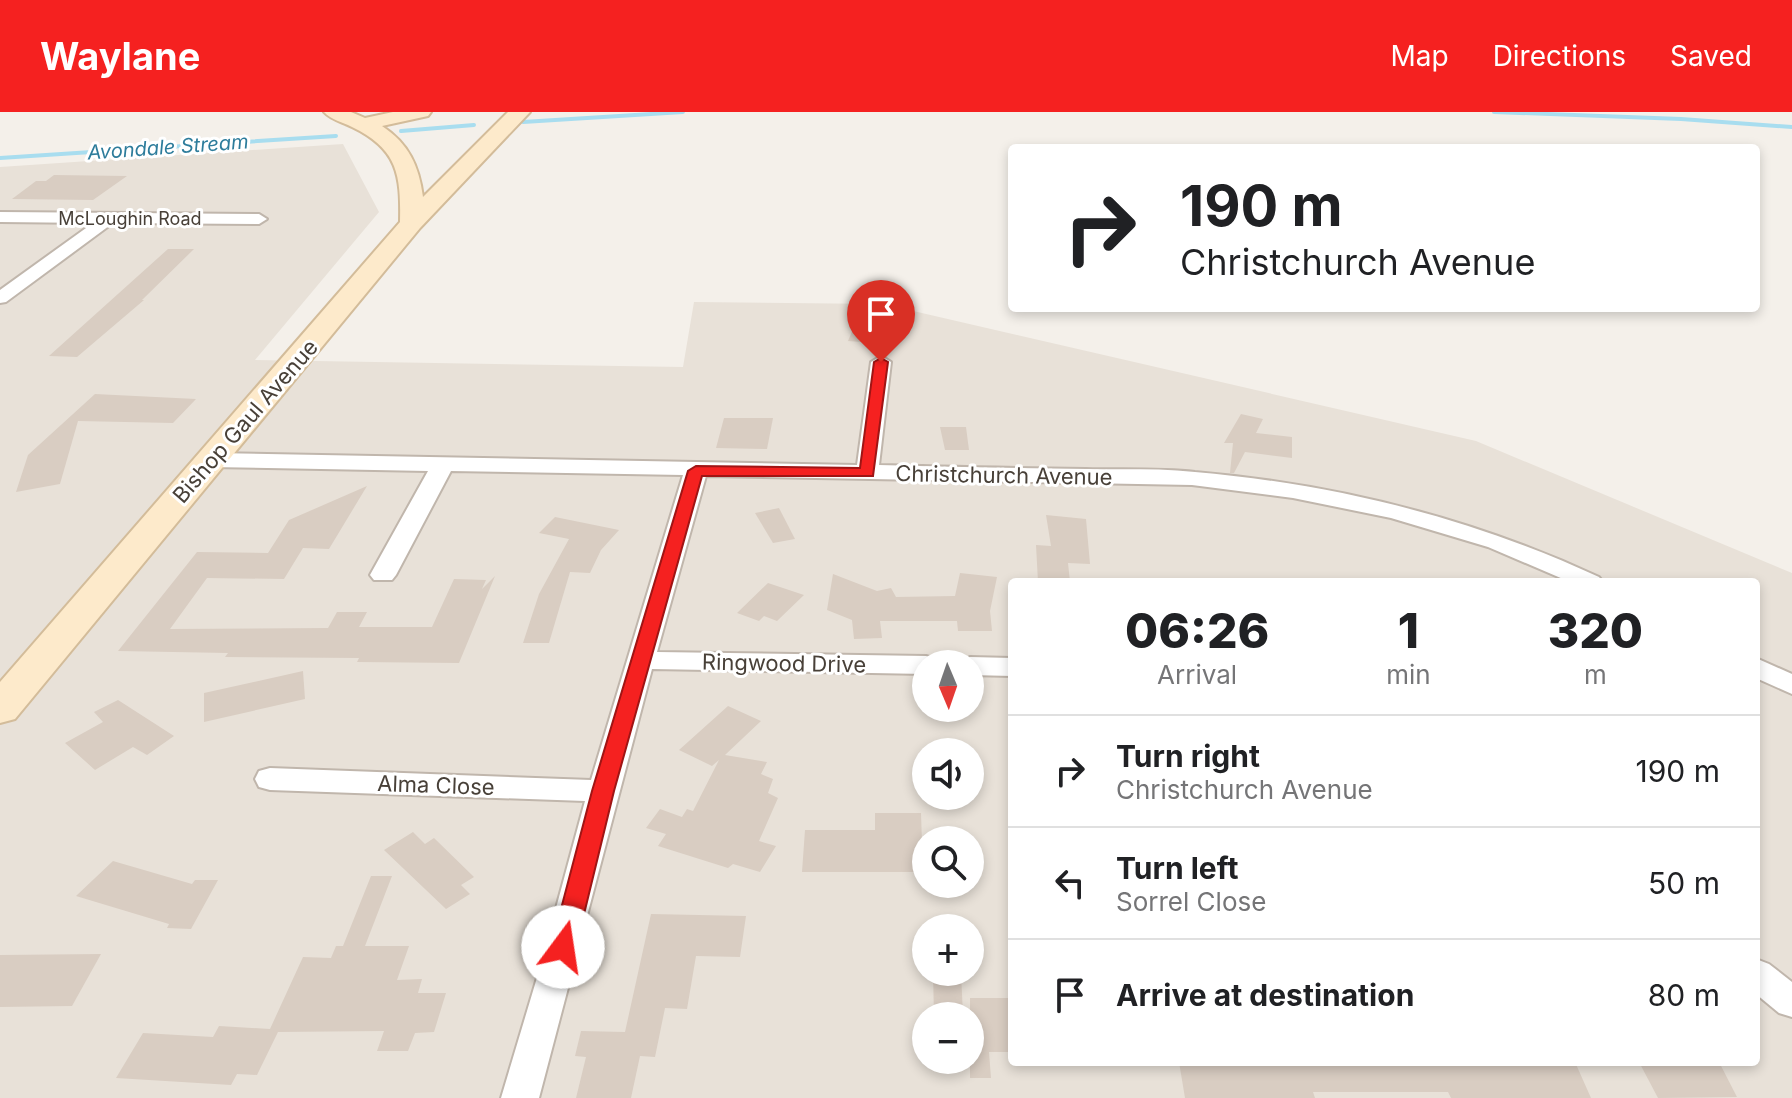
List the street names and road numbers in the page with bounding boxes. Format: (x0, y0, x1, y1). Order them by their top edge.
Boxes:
street label: McLoughin Road (58, 208, 202, 229)
street label: Bishop Gaul Avenue (167, 334, 323, 508)
street label: Christchurch Avenue (895, 460, 1113, 490)
street label: Ringwood Drive (702, 649, 866, 677)
street label: Alma Close (377, 770, 495, 800)

